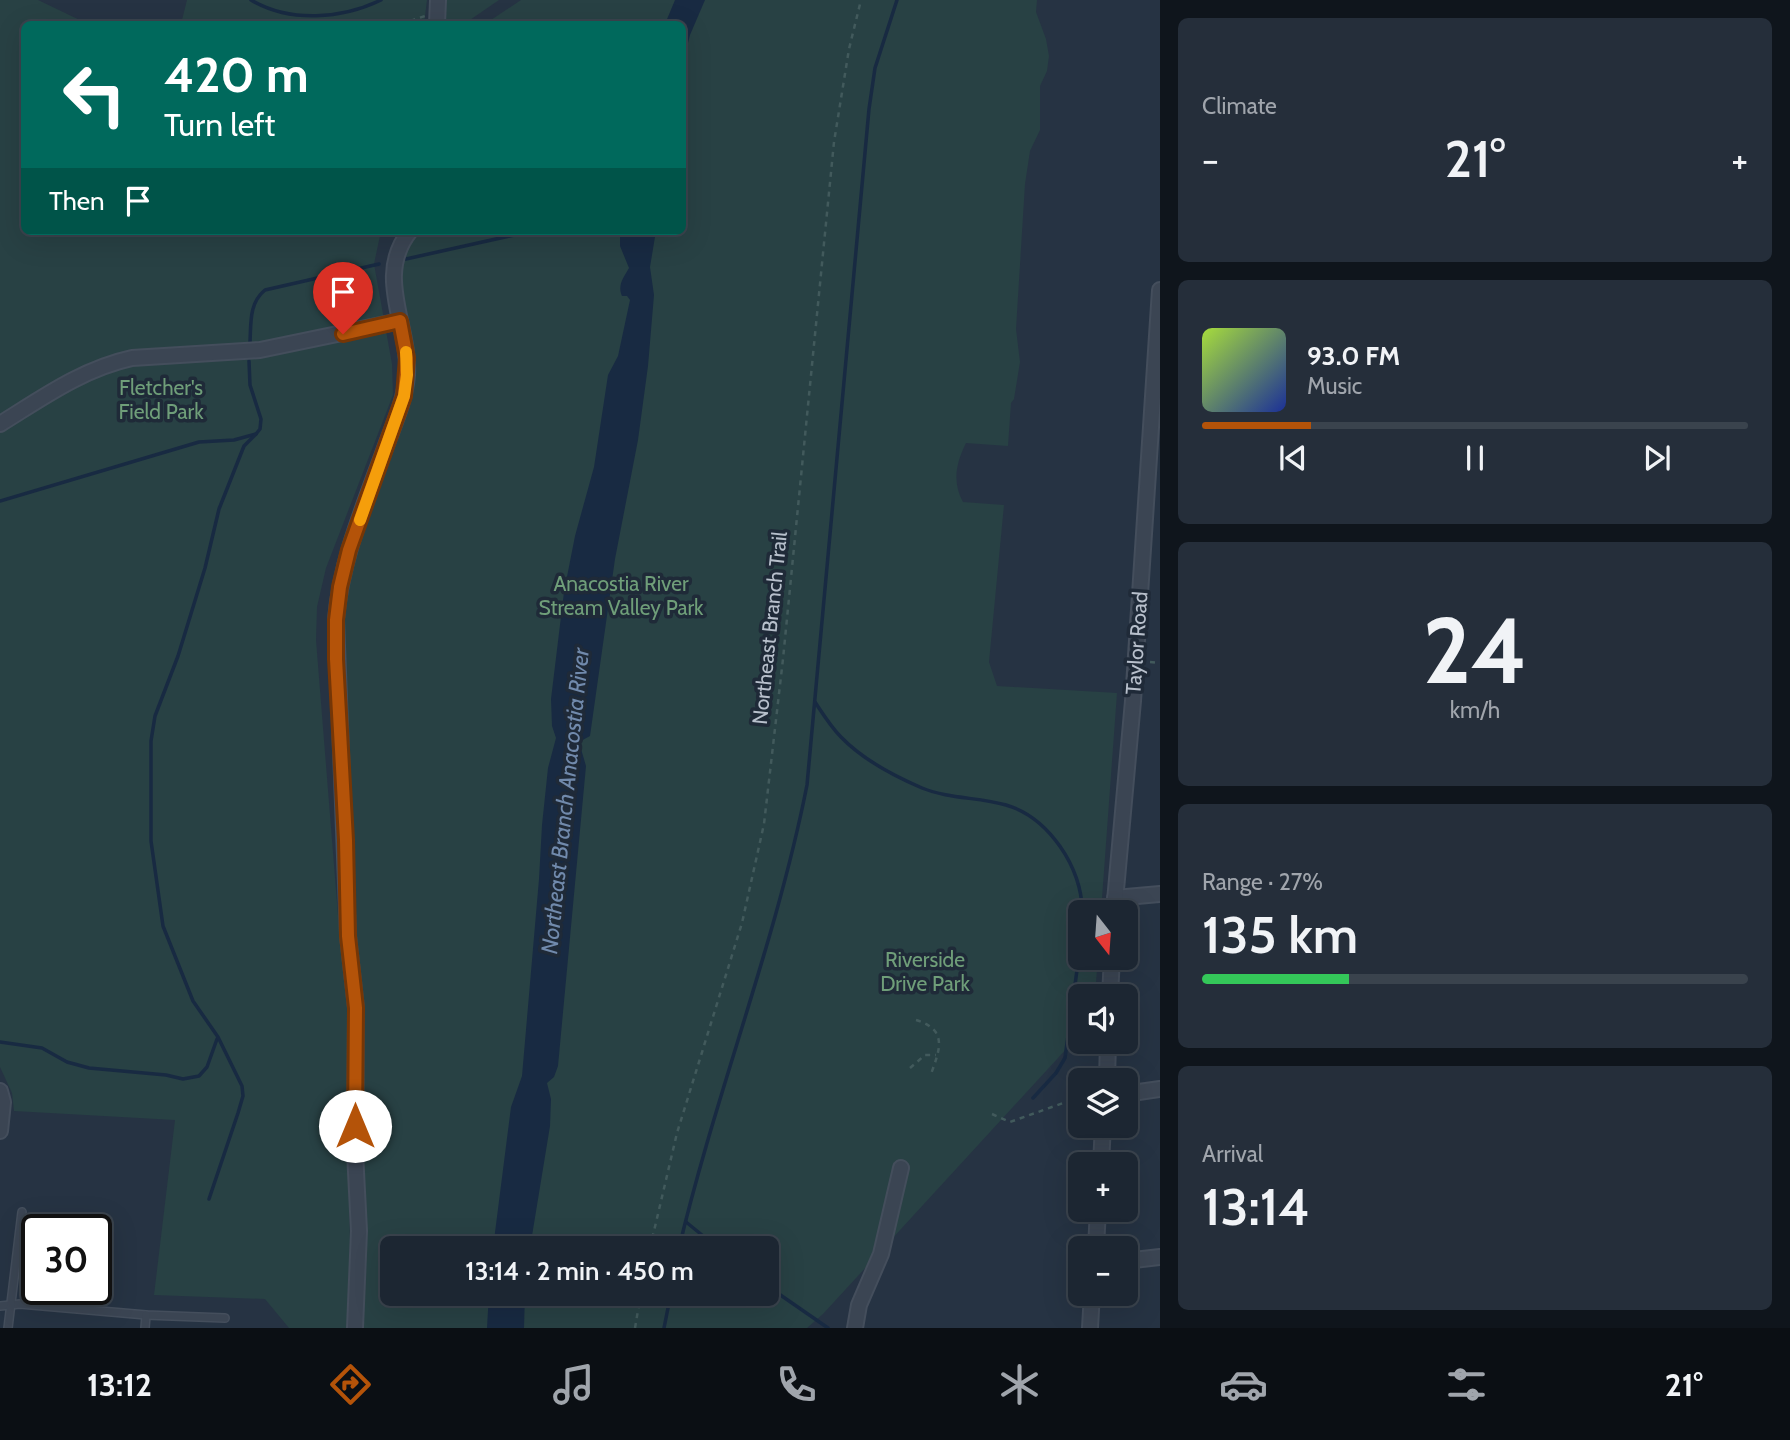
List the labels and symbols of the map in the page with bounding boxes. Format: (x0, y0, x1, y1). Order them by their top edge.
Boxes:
pin (313, 262, 373, 334)
park label: Fletcher's Field Park (118, 375, 204, 424)
street label: Northeast Branch Trail (747, 530, 792, 726)
park label: Anacostia River Stream Valley Park (538, 571, 704, 620)
street label: Taylor Road (1120, 590, 1153, 695)
water label: Northeast Branch Anacostia River (535, 646, 595, 955)
north arrow (1068, 900, 1138, 970)
park label: Riverside Drive Park (880, 947, 970, 996)
position arrow (318, 1089, 392, 1163)
speed limit sign: 30 (21, 1214, 112, 1305)

